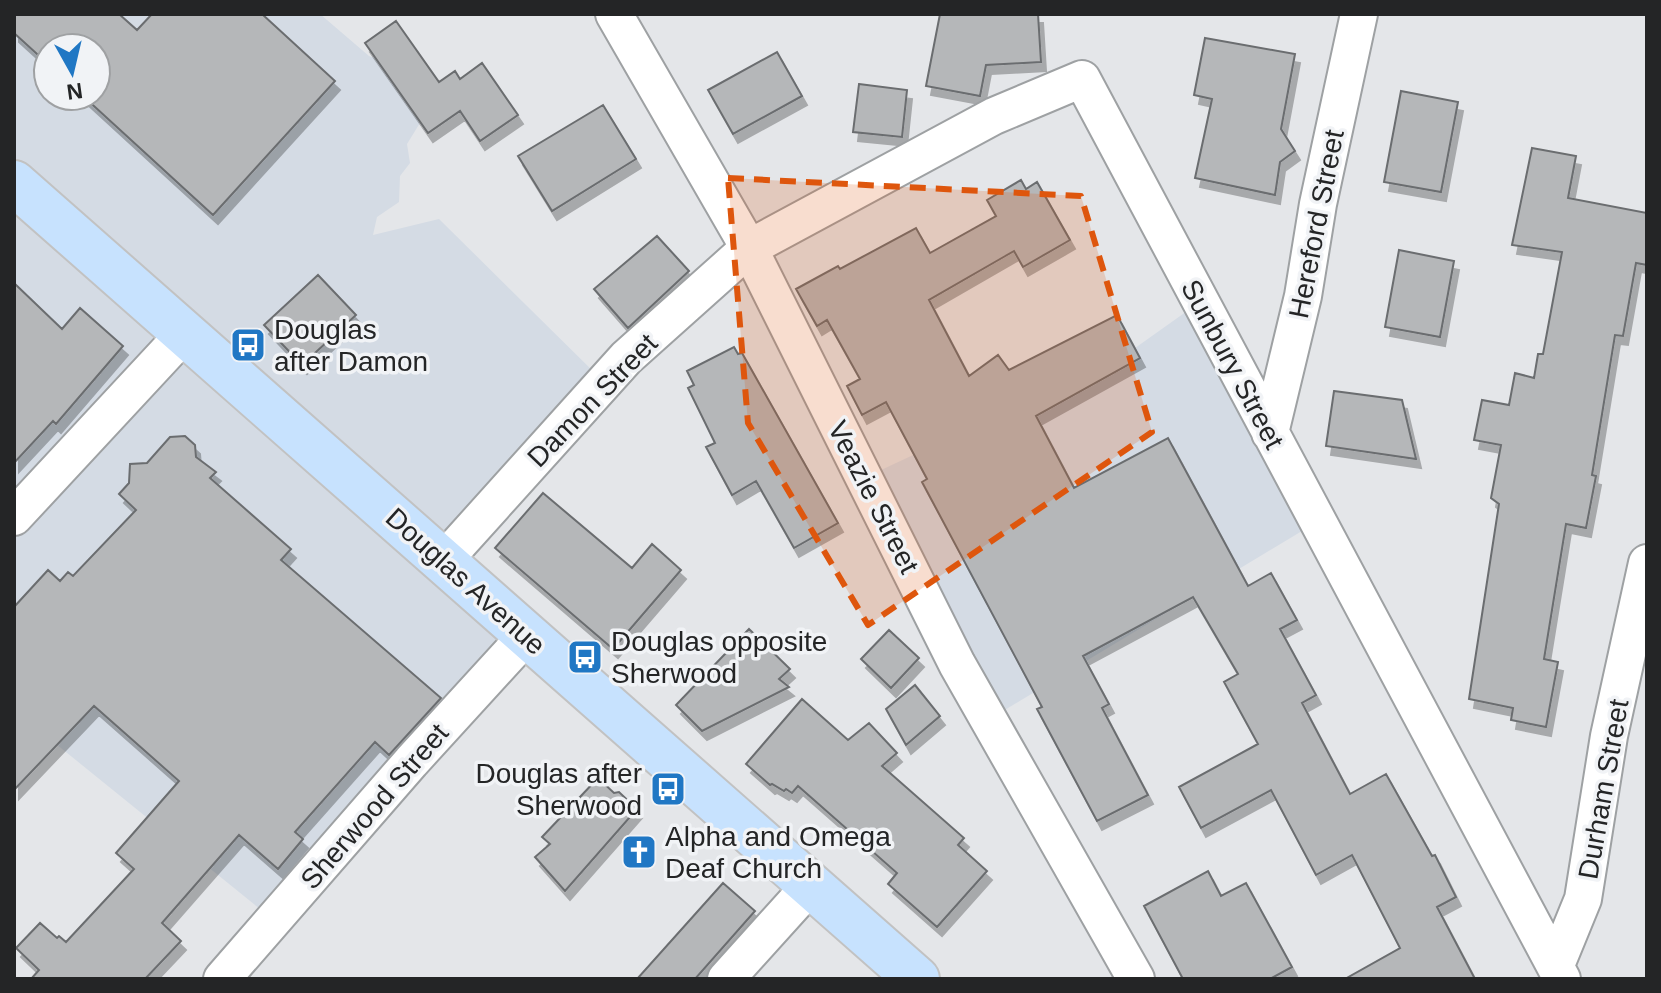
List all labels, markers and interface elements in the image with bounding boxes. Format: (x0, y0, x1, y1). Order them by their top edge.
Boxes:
north arrow (32, 32, 112, 112)
text: N (65, 78, 84, 105)
street label: Hereford Street (1283, 127, 1350, 321)
street label: Sunbury Street (1175, 274, 1290, 454)
place label: Douglas after Damon (274, 314, 428, 377)
bus stop icon: Douglas after Damon (229, 326, 267, 364)
street label: Damon Street (521, 327, 664, 473)
street label: Veazie Street (822, 416, 925, 579)
street label: Douglas Avenue (380, 502, 552, 661)
place label: Douglas opposite Sherwood (611, 626, 827, 689)
bus stop icon: Douglas opposite Sherwood (566, 638, 604, 676)
street label: Durham Street (1572, 697, 1635, 881)
street label: Sherwood Street (294, 717, 455, 895)
place label: Douglas after Sherwood (475, 758, 642, 821)
bus stop icon: Douglas after Sherwood (649, 770, 687, 808)
place label: Alpha and Omega Deaf Church (665, 821, 891, 884)
church icon: Alpha and Omega Deaf Church (620, 833, 658, 871)

